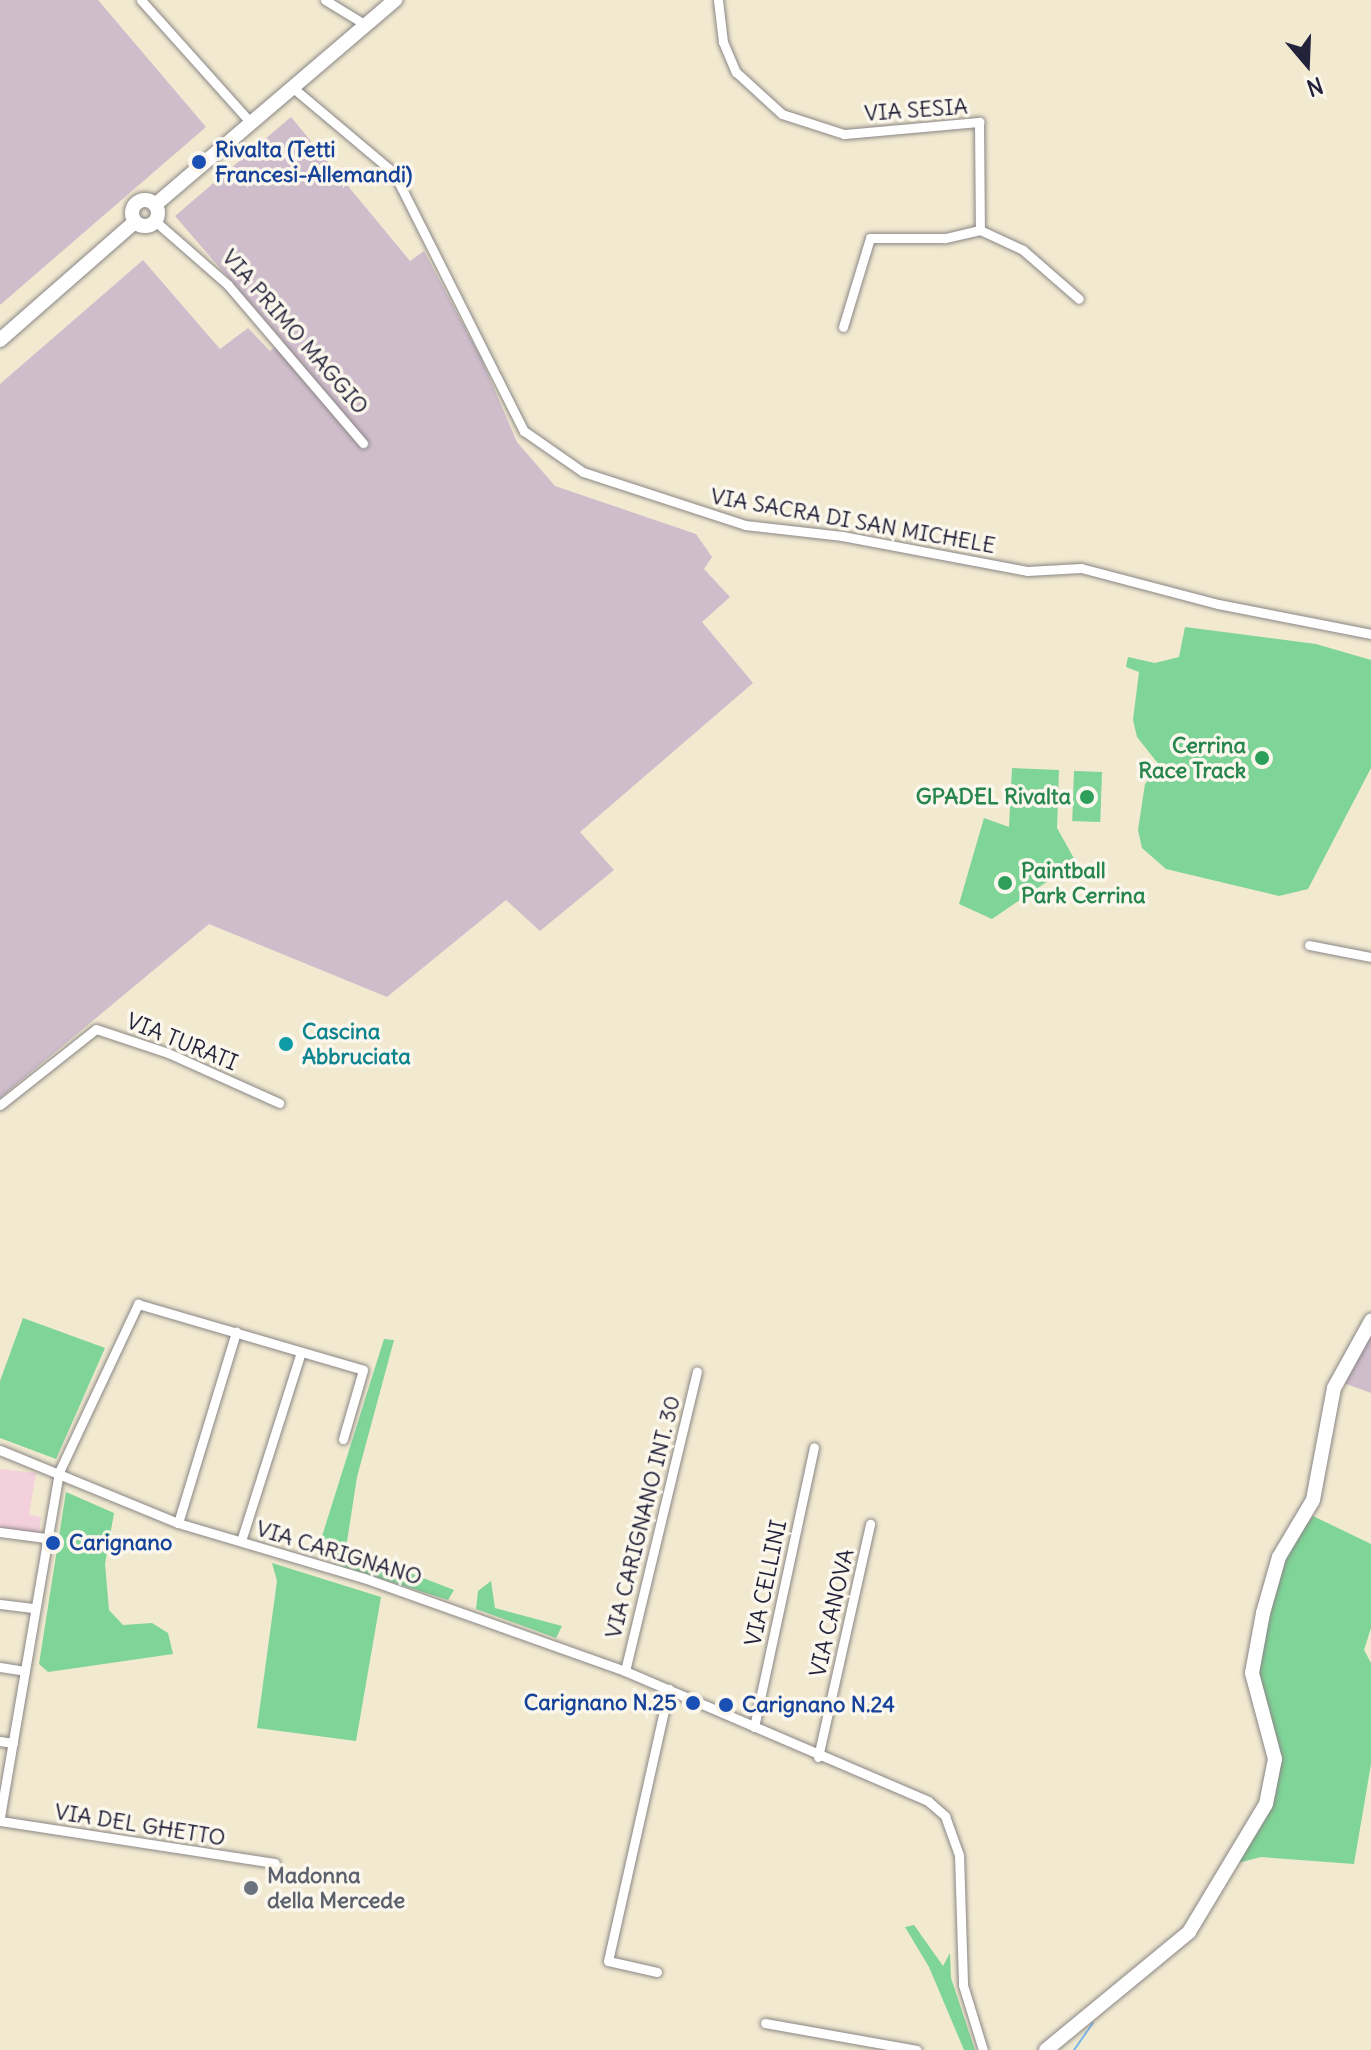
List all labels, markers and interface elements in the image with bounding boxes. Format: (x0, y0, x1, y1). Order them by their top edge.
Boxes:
north arrow (1267, 24, 1347, 104)
text: N (1303, 71, 1327, 102)
street label: VIA SESIA (863, 93, 969, 127)
place label: Rivalta (Tetti Francesi-Allemandi) (215, 136, 413, 188)
marker: Rivalta (Tetti Francesi-Allemandi) (190, 153, 208, 171)
street label: VIA PRIMO MAGGIO (216, 244, 374, 420)
street label: VIA SACRA DI SAN MICHELE (709, 483, 997, 559)
place label: Cerrina Race Track (1138, 732, 1246, 784)
marker: Cerrina Race Track (1253, 749, 1271, 767)
place label: GPADEL Rivalta (916, 784, 1071, 810)
marker: GPADEL Rivalta (1078, 788, 1096, 806)
place label: Paintball Park Cerrina (1021, 857, 1146, 908)
marker: Paintball Park Cerrina (996, 874, 1014, 892)
street label: VIA TURATI (123, 1008, 241, 1076)
place label: Cascina Abbruciata (302, 1018, 411, 1070)
marker: Cascina Abbruciata (277, 1035, 295, 1053)
street label: VIA CARIGNANO INT. 30 (600, 1393, 686, 1641)
street label: VIA CARIGNANO (253, 1515, 425, 1591)
street label: VIA CELLINI (740, 1518, 792, 1648)
place label: Carignano (69, 1530, 172, 1556)
marker: Carignano (44, 1534, 62, 1552)
street label: VIA CANOVA (804, 1546, 860, 1680)
place label: Carignano N.25 (524, 1690, 677, 1716)
place label: Carignano N.24 (742, 1692, 895, 1718)
marker: Carignano N.25 (684, 1694, 702, 1712)
marker: Carignano N.24 (717, 1696, 735, 1714)
street label: VIA DEL GHETTO (53, 1798, 227, 1852)
place label: Madonna della Mercede (267, 1862, 405, 1914)
marker: Madonna della Mercede (242, 1879, 260, 1897)

